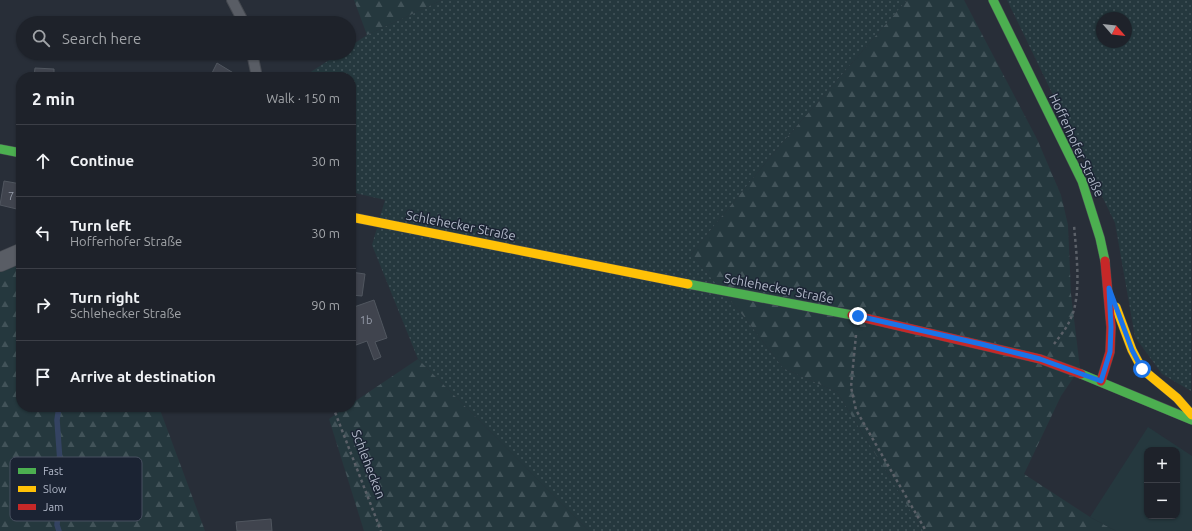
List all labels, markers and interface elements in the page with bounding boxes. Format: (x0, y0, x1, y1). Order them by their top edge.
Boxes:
north arrow (1096, 12, 1132, 48)
search box (16, 16, 356, 60)
icon: search (30, 27, 52, 49)
text: Search here (62, 30, 141, 47)
text: 2 min (32, 89, 75, 108)
text: Walk · 150 m (266, 91, 340, 105)
street label: Hofferhofer Straße (1047, 91, 1107, 199)
icon: ahead (32, 150, 54, 172)
text: Continue (70, 152, 134, 169)
text: 30 m (311, 154, 340, 168)
house number: 7 (8, 190, 14, 202)
street label: Schlehecker Straße (405, 207, 517, 243)
text: Turn left (70, 217, 131, 234)
icon: left (32, 222, 54, 244)
text: 30 m (311, 226, 340, 240)
text: Hofferhofer Straße (70, 234, 182, 248)
street label: Schlehecker Straße (723, 270, 835, 306)
text: Turn right (70, 289, 140, 306)
icon: right (32, 294, 54, 316)
text: 90 m (311, 298, 340, 312)
text: Schlehecker Straße (70, 306, 181, 320)
route end (849, 307, 867, 325)
house number: 1b (360, 314, 372, 326)
route start (1133, 360, 1151, 378)
icon: arrive (32, 366, 54, 388)
text: Arrive at destination (70, 368, 216, 385)
street label: Schlehecken (349, 428, 389, 500)
map controls (1144, 447, 1180, 519)
button: + (1144, 447, 1180, 483)
legend (10, 457, 142, 521)
text: Fast (43, 465, 64, 477)
text: Slow (43, 483, 67, 495)
button: − (1144, 483, 1180, 519)
text: Jam (43, 501, 64, 513)

